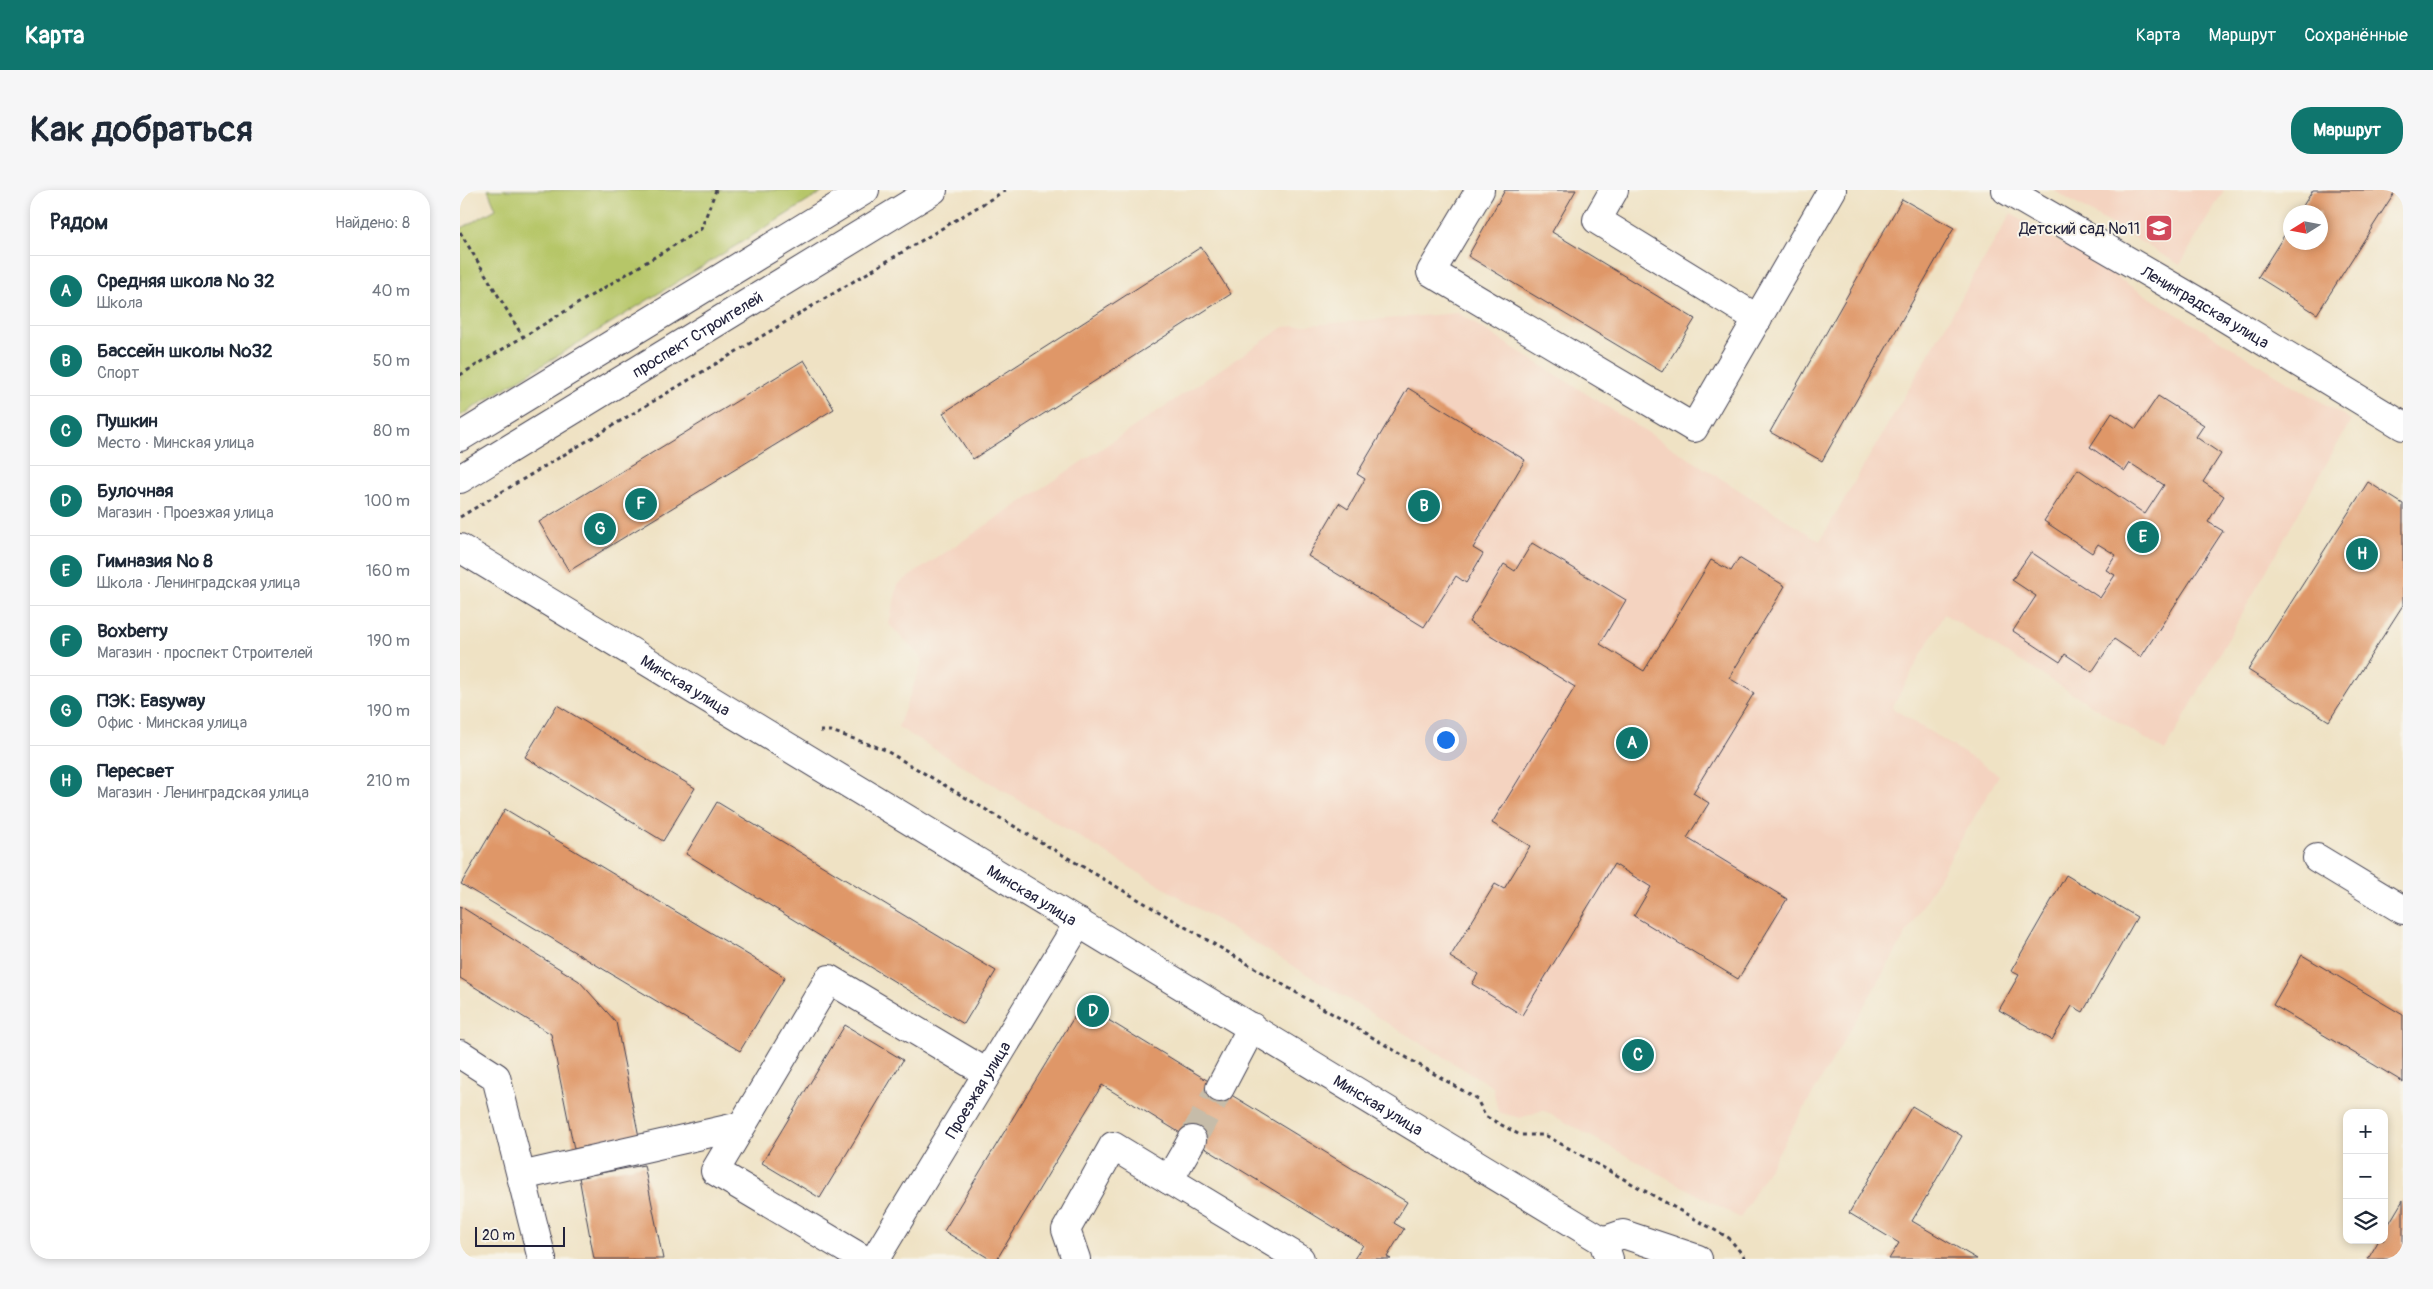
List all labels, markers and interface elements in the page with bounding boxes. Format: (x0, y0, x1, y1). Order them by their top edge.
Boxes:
text: Карта (25, 21, 84, 50)
text: Карта (2136, 24, 2180, 47)
text: Маршрут (2208, 24, 2276, 47)
text: Сохранённые (2304, 24, 2408, 47)
button: Маршрут (2291, 107, 2403, 154)
text: Как добраться (30, 108, 253, 152)
north arrow (2283, 205, 2328, 250)
text: Рядом (50, 209, 108, 236)
text: Найдено: 8 (335, 213, 410, 233)
school or university icon: Детский сад №11 (2144, 213, 2174, 243)
place label: Детский сад №11 (2018, 219, 2140, 239)
street label: Ленинградская улица (2136, 261, 2273, 353)
text: Средняя школа № 32 (97, 269, 275, 293)
text: A (61, 281, 71, 301)
text: 40 m (372, 281, 410, 301)
street label: проспект Строителей (629, 287, 767, 382)
text: Школа (97, 293, 143, 313)
text: Бассейн школы №32 (97, 339, 273, 363)
text: B (61, 351, 71, 371)
text: 50 m (373, 351, 410, 371)
text: Спорт (97, 363, 139, 383)
text: Пушкин (97, 409, 158, 433)
text: C (61, 421, 71, 441)
text: 80 m (373, 421, 410, 441)
text: Место · Минская улица (97, 433, 254, 453)
text: Булочная (97, 479, 174, 503)
pin: F (625, 485, 657, 523)
pin: B (1408, 487, 1440, 525)
text: D (61, 491, 71, 511)
text: 100 m (364, 491, 410, 511)
text: Магазин · Проезжая улица (97, 503, 274, 523)
pin: G (584, 510, 616, 548)
pin: E (2127, 518, 2159, 556)
pin: H (2346, 535, 2378, 573)
text: Гимназия № 8 (97, 549, 213, 573)
text: E (62, 561, 70, 581)
text: 160 m (366, 561, 410, 581)
text: Школа · Ленинградская улица (97, 573, 300, 593)
text: Boxberry (97, 619, 168, 643)
text: F (61, 631, 71, 651)
text: 190 m (367, 631, 410, 651)
text: Магазин · проспект Строителей (97, 643, 313, 663)
street label: Минская улица (637, 651, 734, 721)
text: ПЭК: Easyway (97, 689, 205, 713)
text: G (61, 701, 71, 721)
text: 190 m (367, 701, 410, 721)
text: Офис · Минская улица (97, 713, 247, 733)
pin: A (1616, 724, 1648, 762)
your location (1433, 727, 1459, 753)
text: Пересвет (97, 759, 174, 783)
text: H (61, 771, 71, 791)
text: 210 m (366, 771, 410, 791)
text: Магазин · Ленинградская улица (97, 783, 309, 803)
street label: Минская улица (983, 861, 1080, 931)
pin: D (1077, 992, 1109, 1030)
pin: C (1622, 1036, 1654, 1074)
street label: Проезжая улица (941, 1038, 1015, 1142)
street label: Минская улица (1329, 1071, 1426, 1141)
map controls (2343, 1109, 2388, 1244)
button: + (2343, 1109, 2388, 1154)
button: − (2343, 1154, 2388, 1199)
button: layers (2343, 1199, 2388, 1244)
scale bar (475, 1224, 565, 1247)
text: 20 m (482, 1227, 515, 1244)

